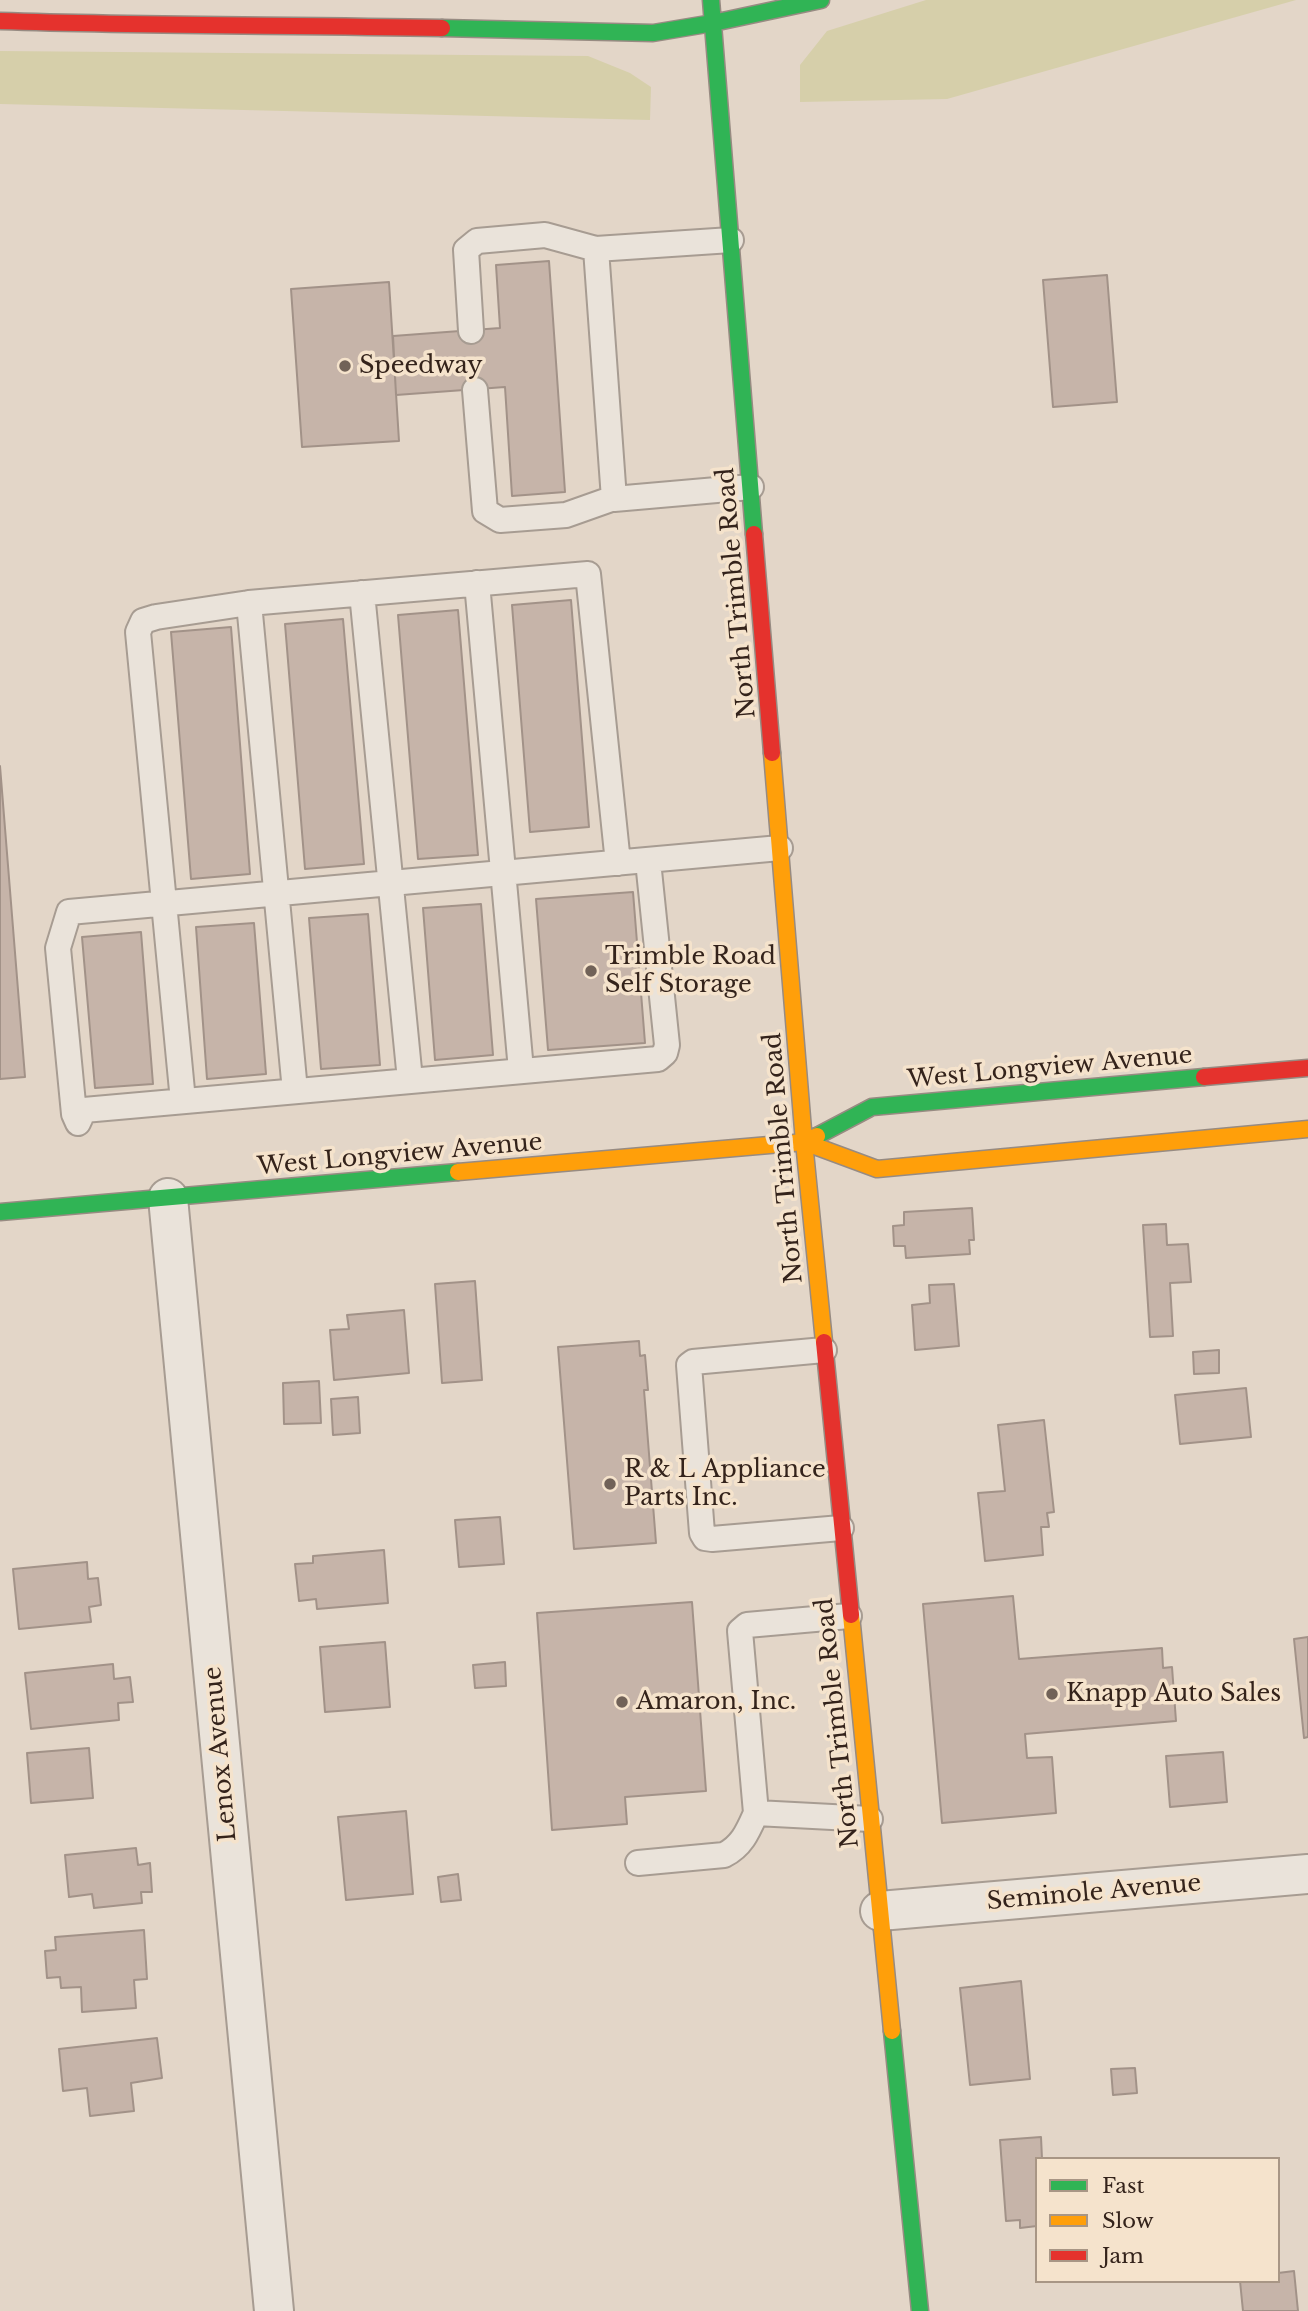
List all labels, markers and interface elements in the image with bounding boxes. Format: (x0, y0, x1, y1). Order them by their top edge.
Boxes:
place label: Speedway (359, 352, 483, 380)
marker: Speedway (337, 358, 353, 374)
street label: North Trimble Road (712, 466, 762, 720)
place label: Trimble Road Self Storage (605, 943, 776, 999)
marker: Trimble Road Self Storage (583, 963, 599, 979)
street label: North Trimble Road (759, 1031, 809, 1285)
street label: West Longview Avenue (906, 1041, 1194, 1095)
street label: West Longview Avenue (256, 1128, 544, 1182)
place label: R & L Appliance Parts Inc. (624, 1456, 826, 1512)
marker: R & L Appliance Parts Inc. (602, 1476, 618, 1492)
street label: North Trimble Road (811, 1596, 865, 1850)
street label: Lenox Avenue (199, 1665, 243, 1843)
place label: Knapp Auto Sales (1066, 1680, 1281, 1708)
marker: Knapp Auto Sales (1044, 1686, 1060, 1702)
place label: Amaron, Inc. (636, 1688, 796, 1716)
marker: Amaron, Inc. (614, 1694, 630, 1710)
street label: Seminole Avenue (986, 1869, 1202, 1917)
legend (1035, 2157, 1280, 2283)
text: Fast (1102, 2173, 1144, 2199)
text: Slow (1102, 2208, 1154, 2234)
text: Jam (1102, 2243, 1144, 2269)

